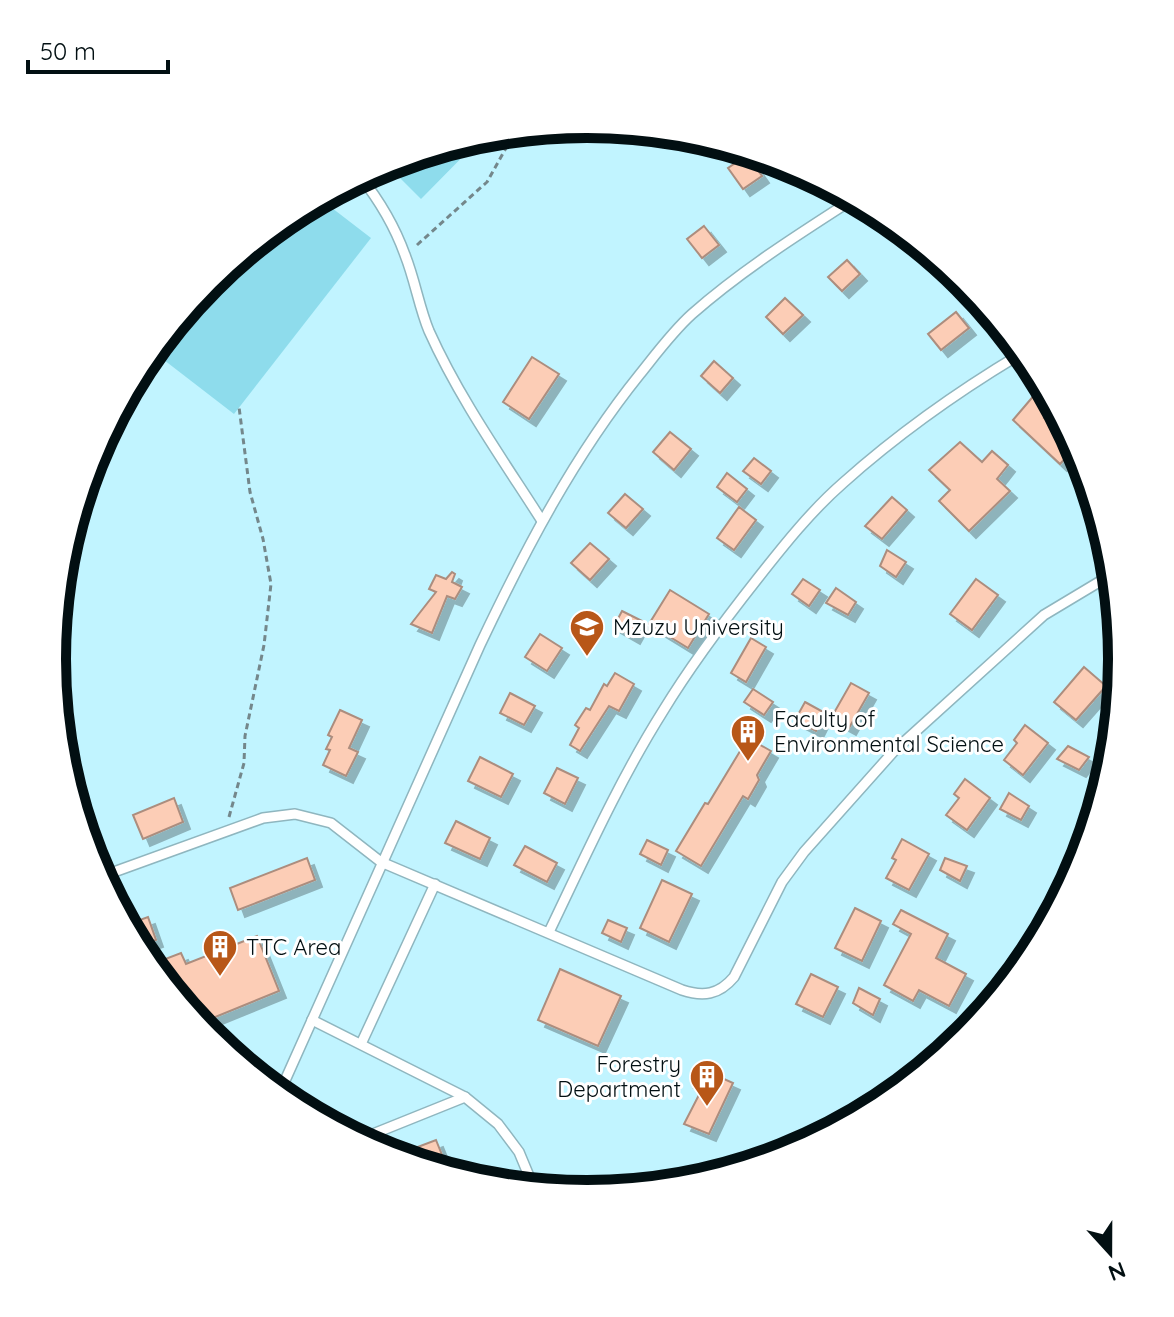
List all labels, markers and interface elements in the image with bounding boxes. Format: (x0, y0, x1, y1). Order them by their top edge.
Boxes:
scale bar (28, 24, 168, 74)
text: 50 m (40, 36, 96, 66)
school or university icon: Mzuzu University (568, 608, 606, 658)
place label: Mzuzu University (613, 613, 784, 641)
place label: Faculty of Environmental Science (774, 705, 1004, 758)
building icon: Faculty of Environmental Science (729, 713, 767, 763)
building icon: TTC Area (201, 928, 239, 978)
place label: TTC Area (246, 933, 341, 961)
place label: Forestry Department (557, 1050, 681, 1103)
building icon: Forestry Department (688, 1058, 726, 1108)
north arrow (1070, 1213, 1150, 1293)
text: N (1105, 1256, 1130, 1288)

